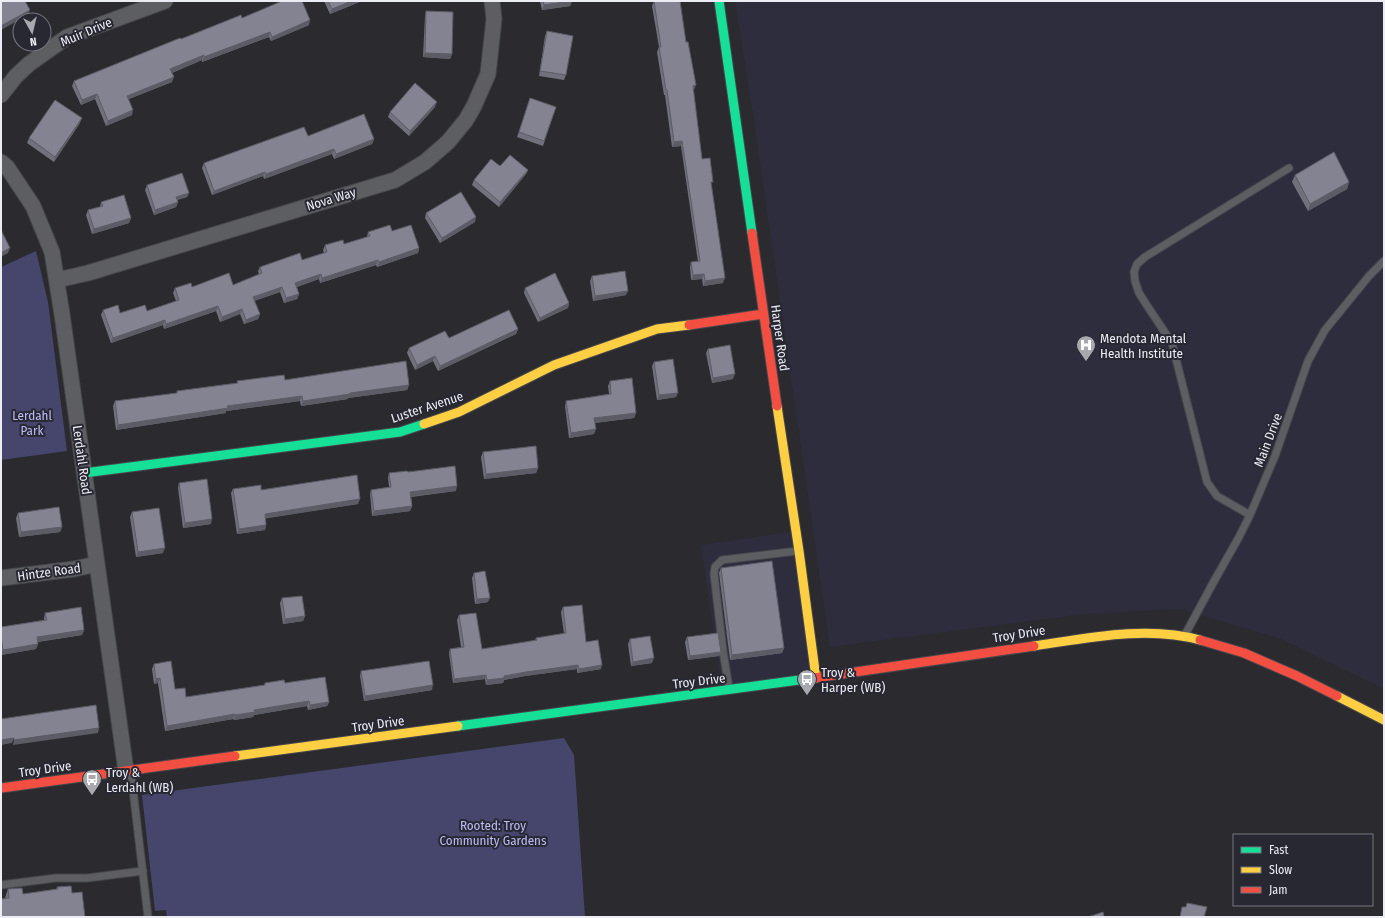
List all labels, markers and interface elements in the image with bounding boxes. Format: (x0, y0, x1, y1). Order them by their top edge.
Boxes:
north arrow (12, 12, 52, 52)
street label: Muir Drive (58, 14, 114, 50)
text: N (29, 35, 37, 48)
street label: Nova Way (304, 184, 358, 214)
street label: Harper Road (768, 304, 792, 372)
place label: Mendota Mental Health Institute (1100, 331, 1187, 361)
hospital icon: Mendota Mental Health Institute (1075, 334, 1097, 362)
street label: Luster Avenue (389, 388, 465, 426)
park label: Lerdahl Park (12, 408, 52, 438)
street label: Main Drive (1251, 411, 1285, 469)
street label: Lerdahl Road (70, 424, 94, 496)
street label: Hintze Road (16, 560, 82, 584)
street label: Troy Drive (992, 622, 1046, 646)
place label: Troy & Harper (WB) (821, 665, 885, 695)
bus stop icon: Troy & Harper (WB) (796, 668, 818, 696)
street label: Troy Drive (672, 670, 726, 692)
street label: Troy Drive (351, 713, 405, 735)
street label: Troy Drive (18, 758, 72, 780)
place label: Troy & Lerdahl (WB) (106, 765, 173, 795)
bus stop icon: Troy & Lerdahl (WB) (81, 768, 103, 796)
park label: Rooted: Troy Community Gardens (440, 818, 547, 848)
legend (1233, 834, 1373, 906)
text: Fast (1269, 843, 1288, 857)
text: Slow (1269, 863, 1292, 877)
text: Jam (1269, 883, 1287, 897)

